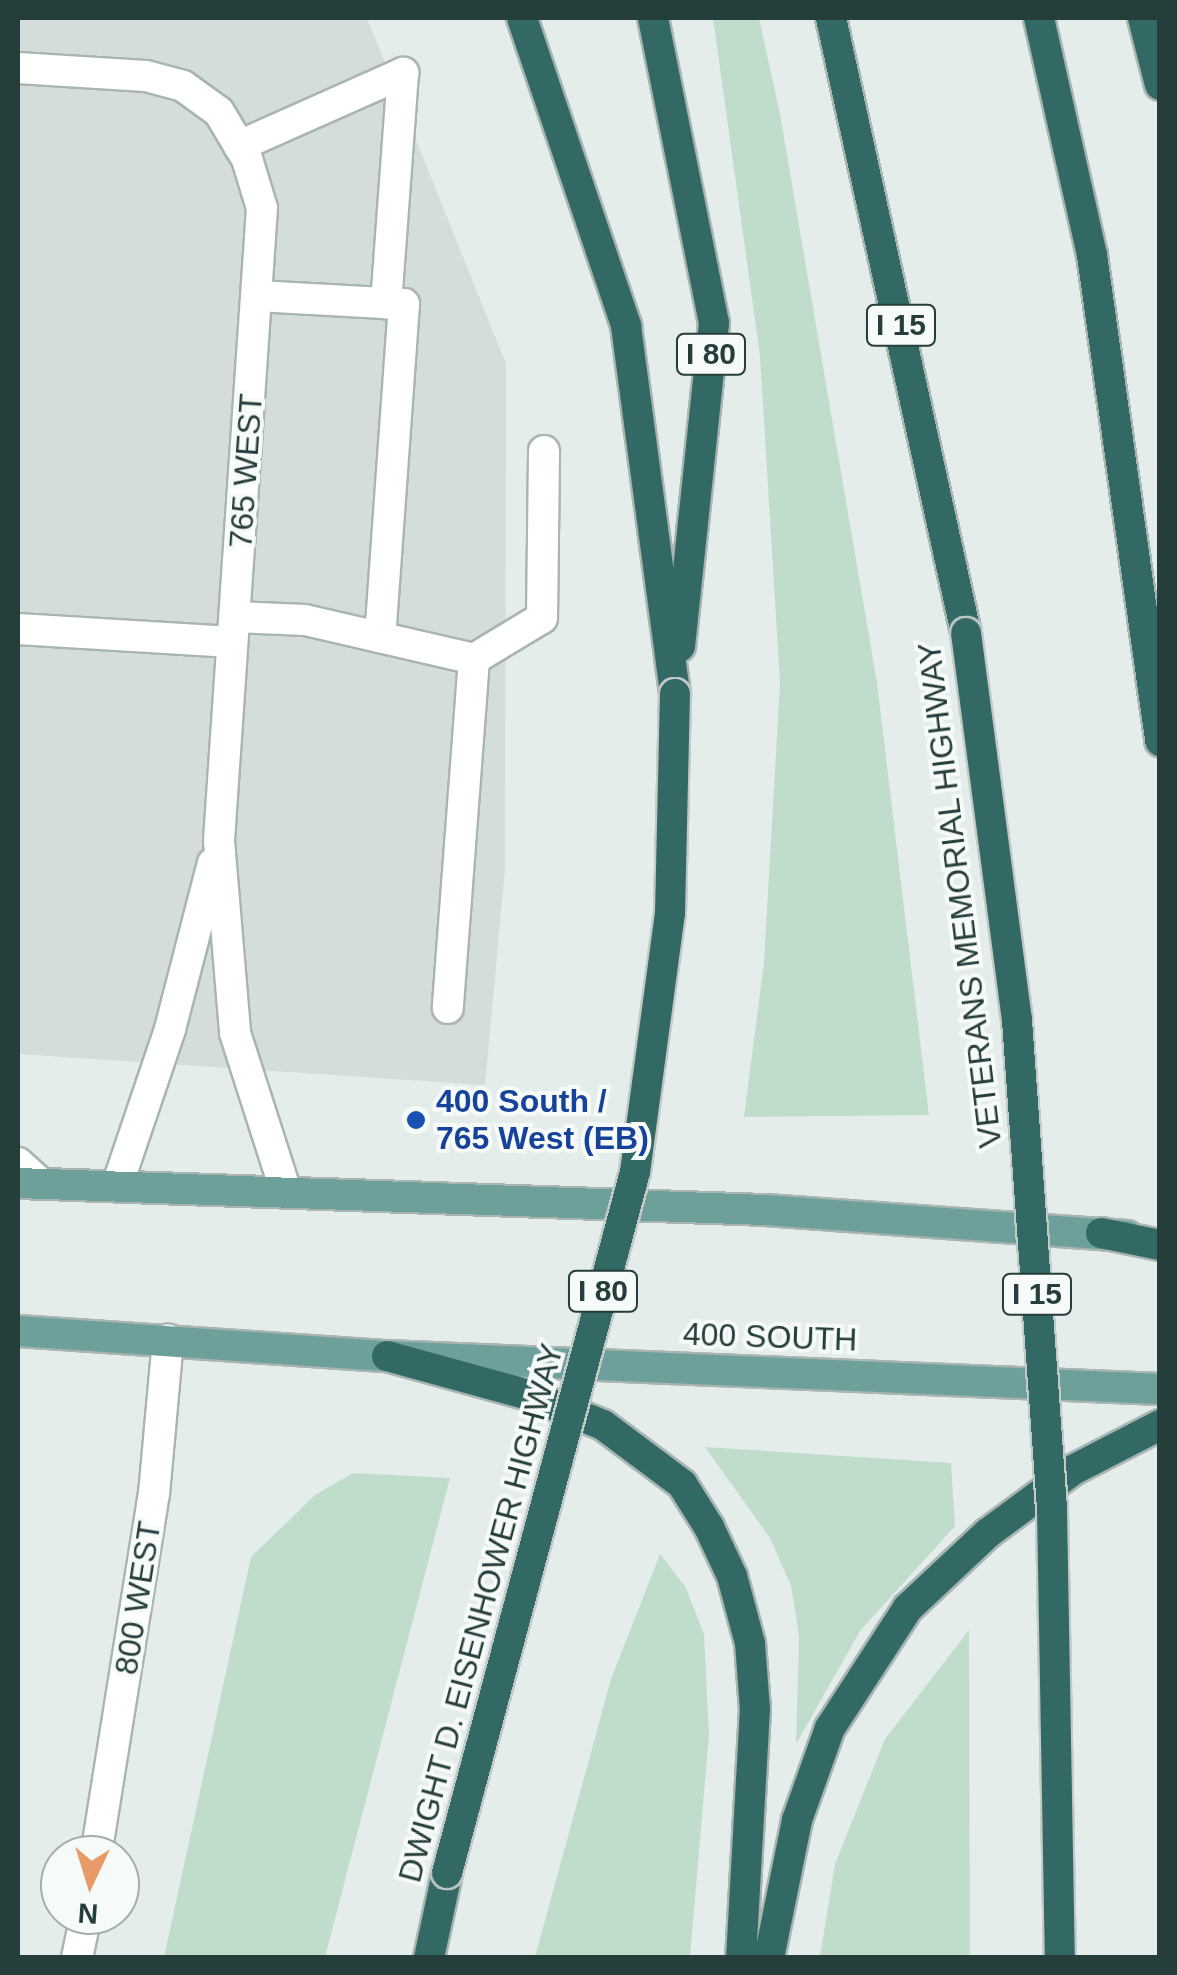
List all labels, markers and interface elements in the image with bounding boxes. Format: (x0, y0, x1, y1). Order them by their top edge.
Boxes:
road number: I 15 (864, 300, 938, 350)
road number: I 80 (674, 329, 748, 379)
street label: 765 WEST (221, 392, 271, 550)
street label: VETERANS MEMORIAL HIGHWAY (910, 639, 1010, 1151)
place label: 400 South / 765 West (EB) (436, 1083, 649, 1158)
marker: 400 South / 765 West (EB) (405, 1109, 427, 1131)
road number: I 80 (566, 1266, 640, 1316)
road number: I 15 (1000, 1269, 1074, 1319)
street label: 400 SOUTH (682, 1315, 858, 1359)
street label: DWIGHT D. EISENHOWER HIGHWAY (390, 1339, 572, 1887)
street label: 800 WEST (107, 1519, 169, 1677)
north arrow (40, 1835, 140, 1935)
text: N (77, 1897, 99, 1930)

